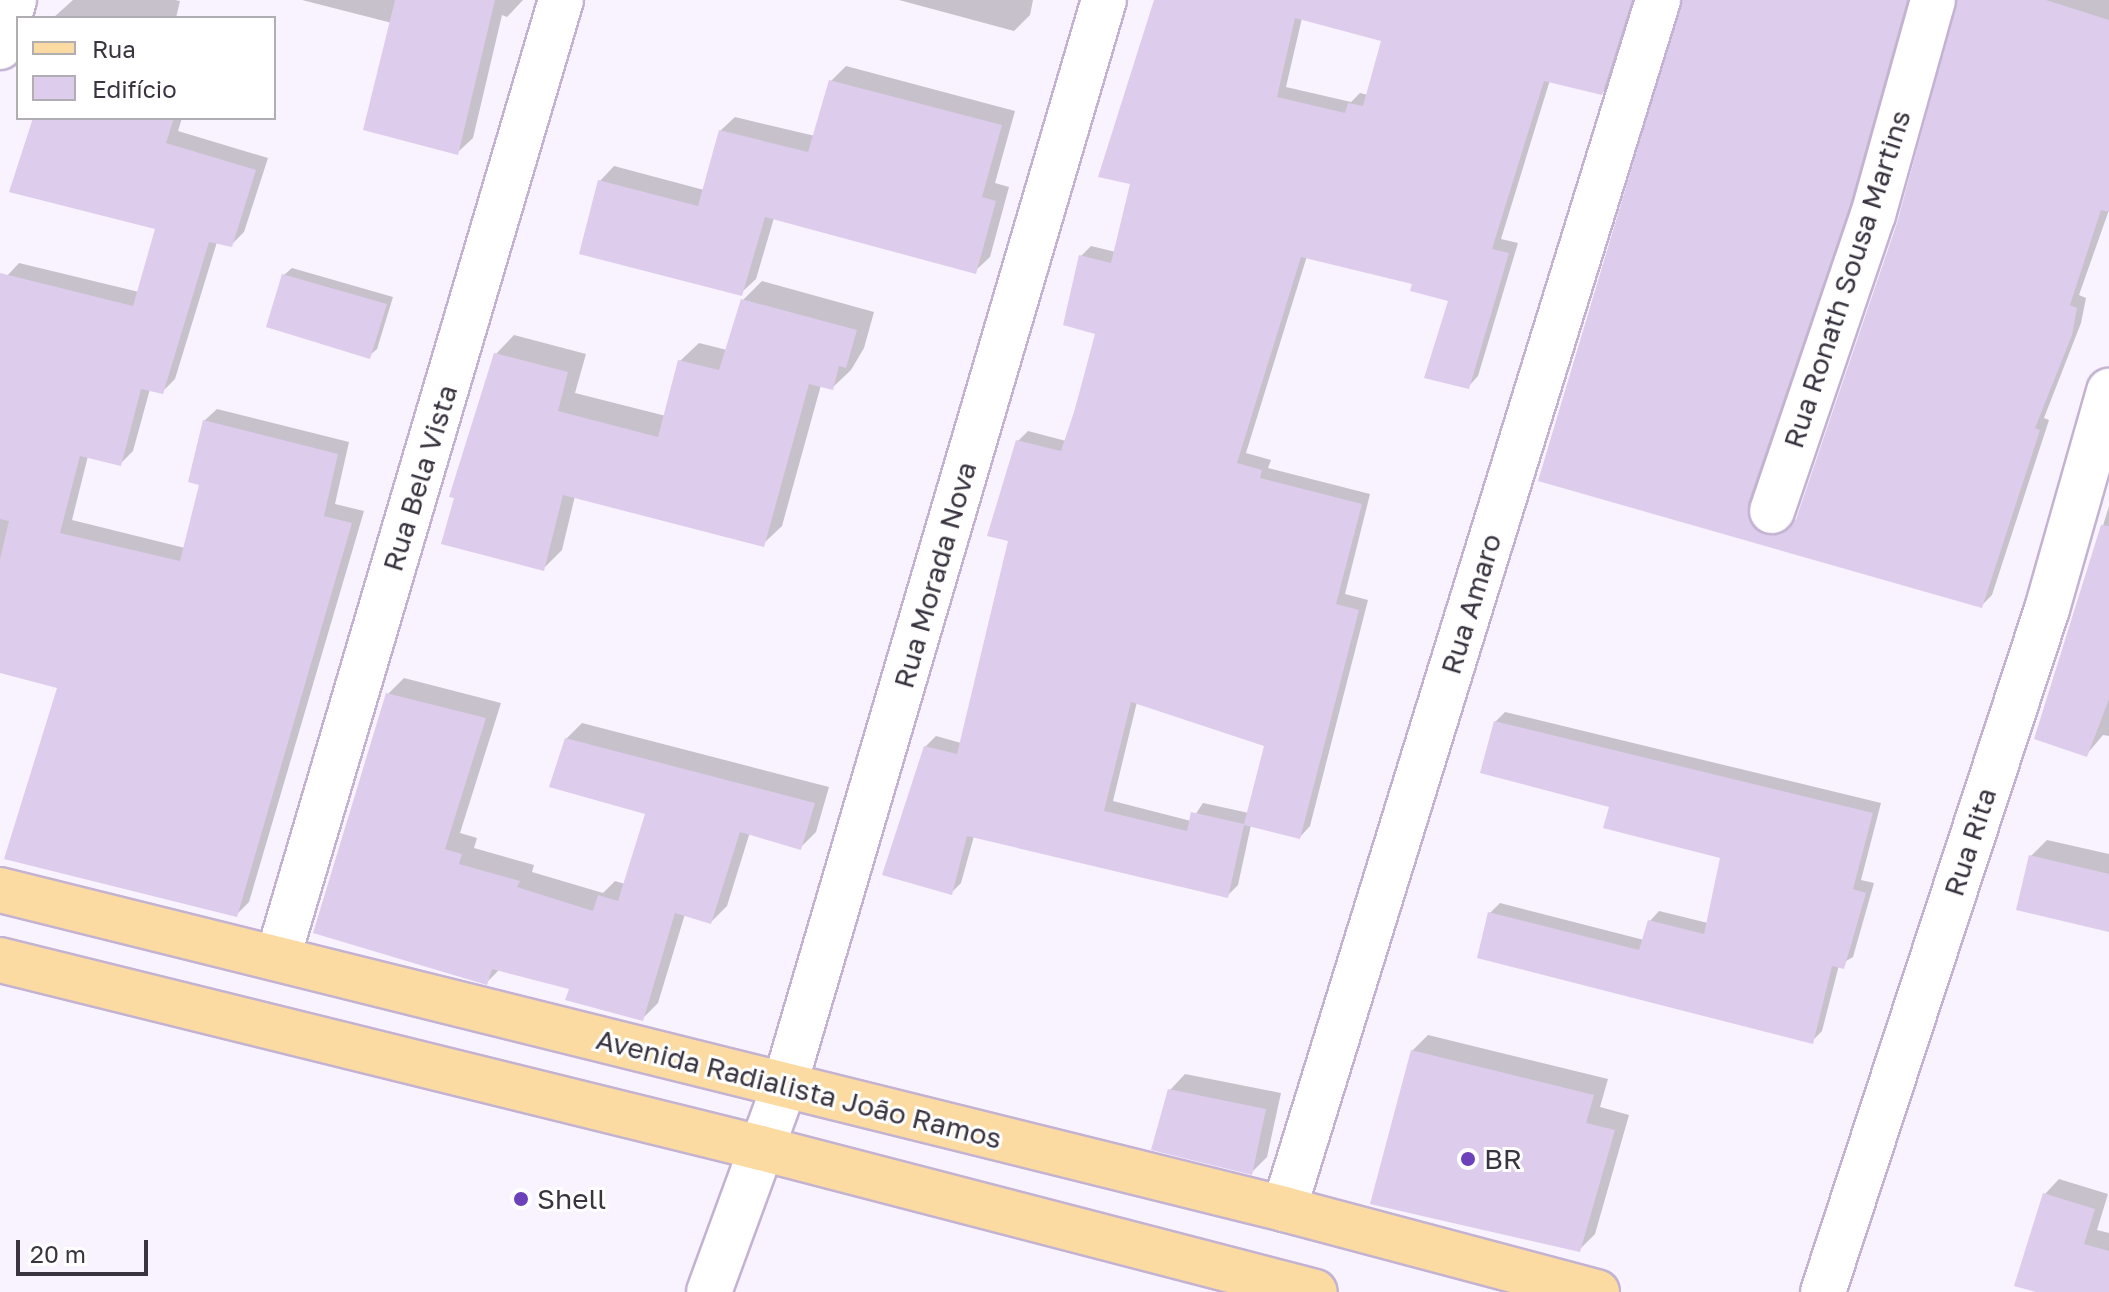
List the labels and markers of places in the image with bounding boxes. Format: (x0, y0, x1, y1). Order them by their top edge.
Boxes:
place label: BR (1484, 1142, 1522, 1176)
marker: BR (1459, 1150, 1477, 1168)
place label: Shell (537, 1182, 606, 1216)
marker: Shell (512, 1190, 530, 1208)

